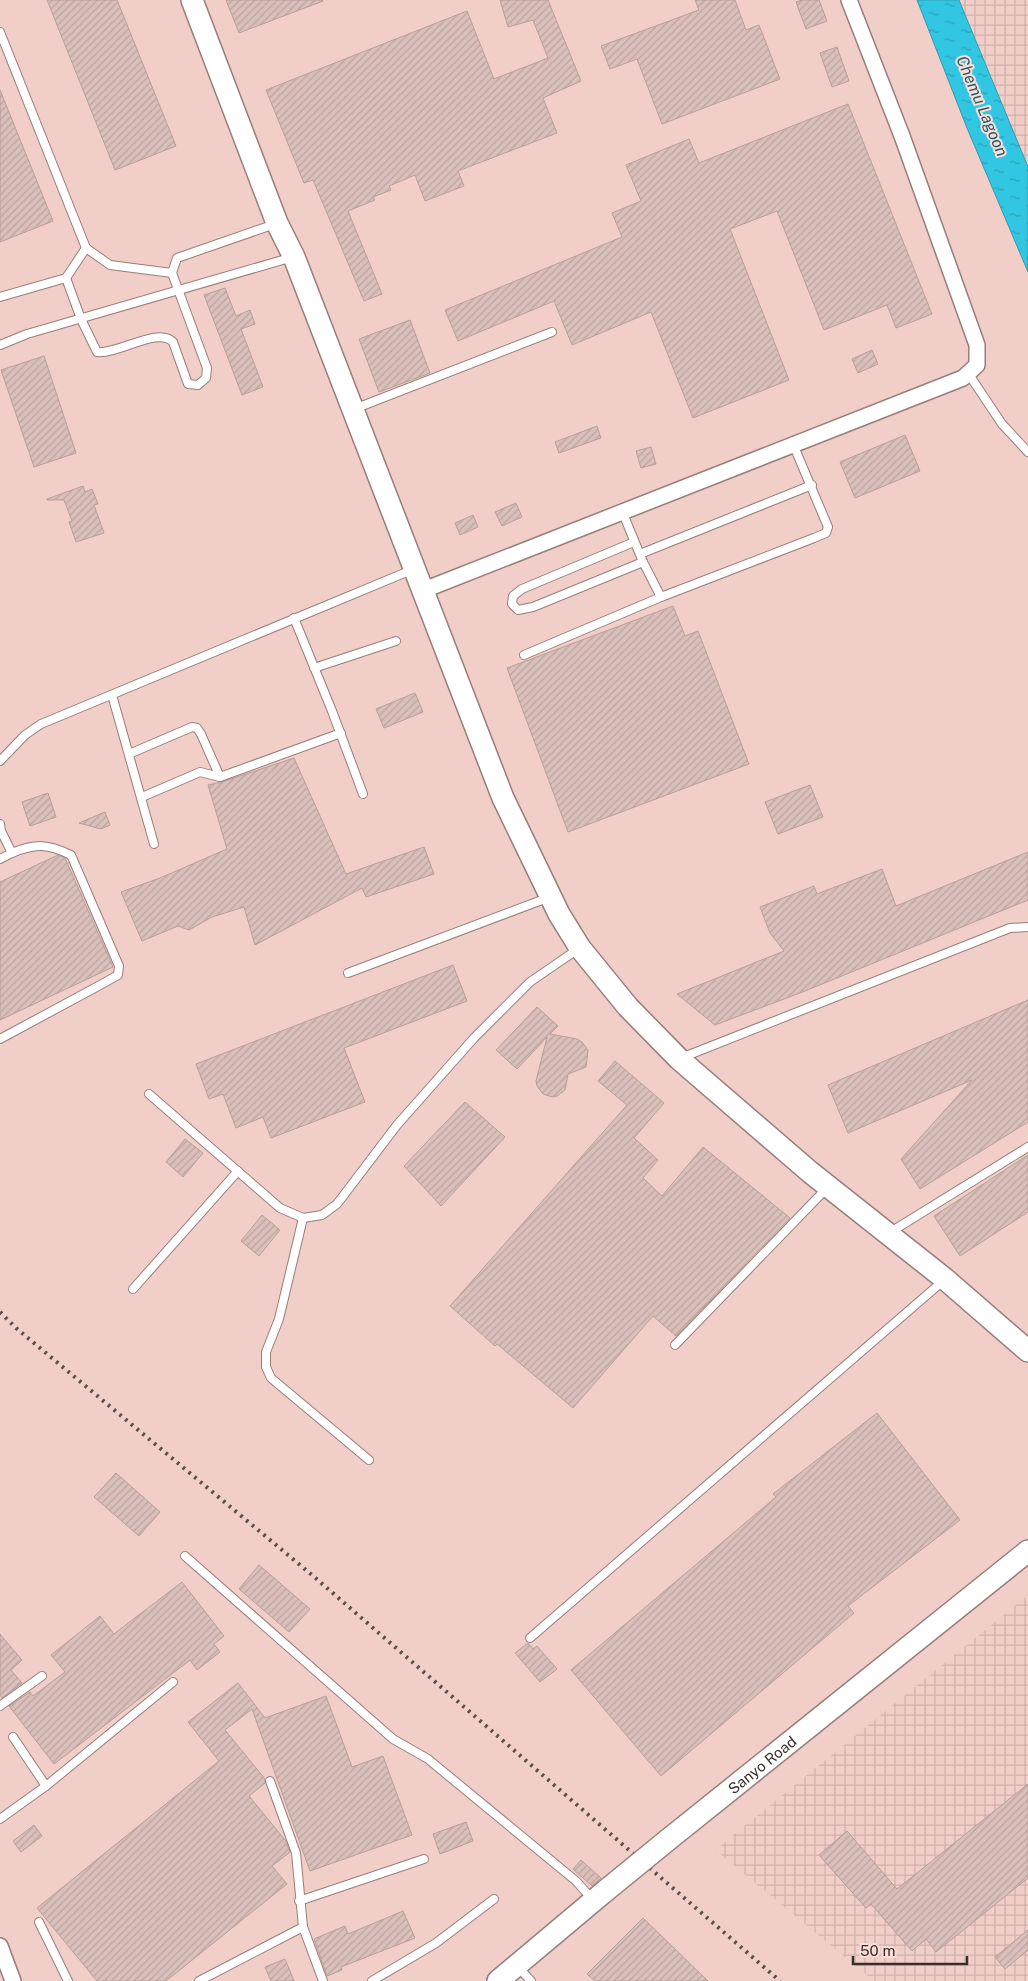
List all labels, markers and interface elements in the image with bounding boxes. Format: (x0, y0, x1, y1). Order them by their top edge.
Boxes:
water label: Chemu Lagoon (952, 53, 1012, 159)
street label: Sanyo Road (724, 1732, 799, 1797)
scale bar (853, 1934, 967, 1966)
text: 50 m (860, 1942, 895, 1959)

